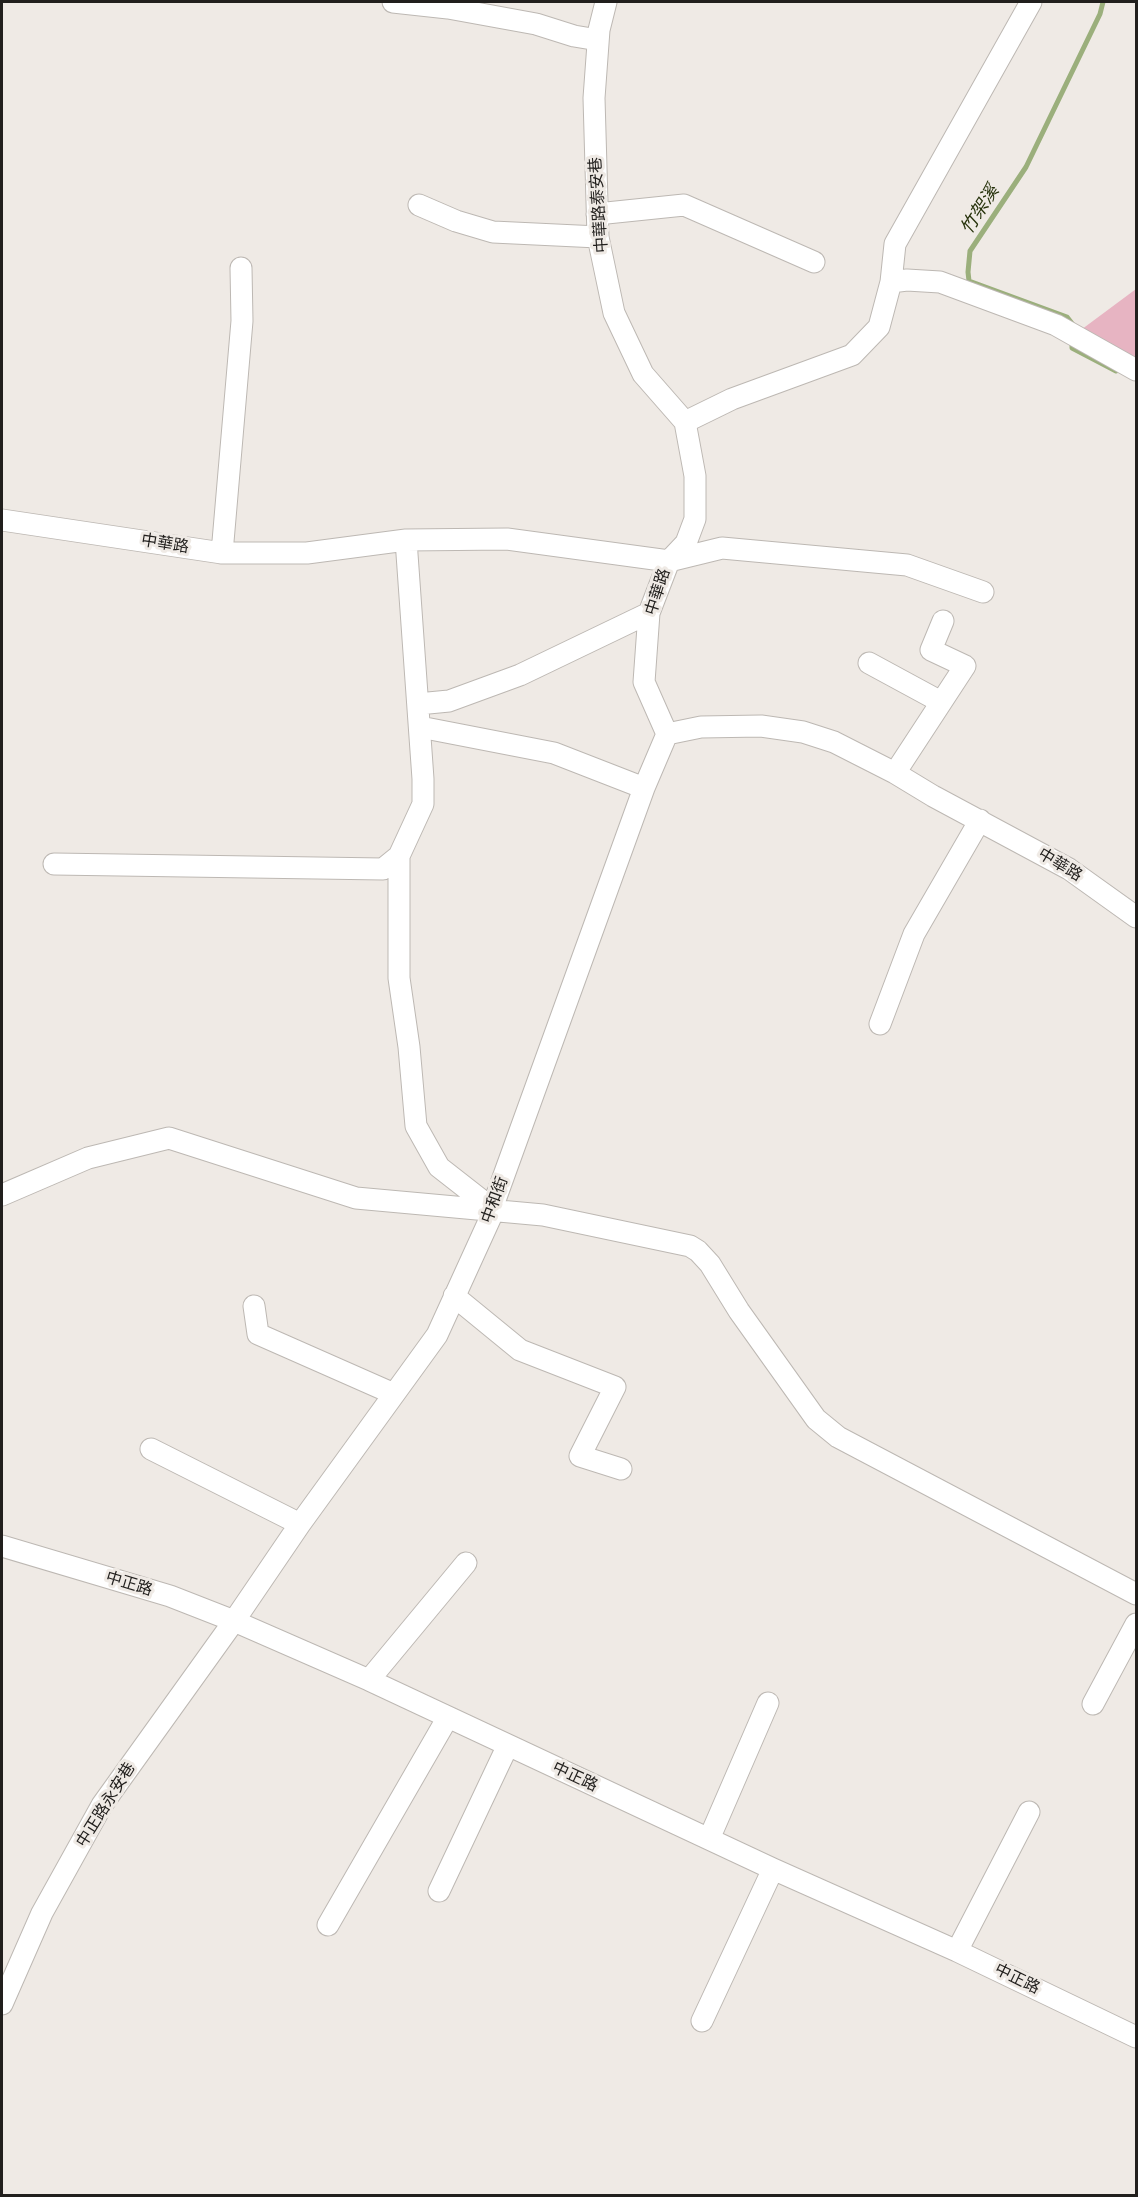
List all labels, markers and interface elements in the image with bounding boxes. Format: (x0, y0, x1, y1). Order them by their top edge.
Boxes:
street label: 中華路泰安巷 (586, 156, 612, 254)
water label: 竹架溪 (956, 181, 1004, 239)
street label: 中華路 (140, 531, 190, 557)
street label: 中華路 (641, 566, 675, 618)
street label: 中華路 (1034, 844, 1086, 886)
street label: 中和街 (478, 1174, 512, 1226)
street label: 中正路 (103, 1568, 155, 1600)
street label: 中正路 (549, 1758, 601, 1796)
street label: 中正路永安巷 (72, 1759, 140, 1851)
street label: 中正路 (991, 1960, 1043, 1998)

